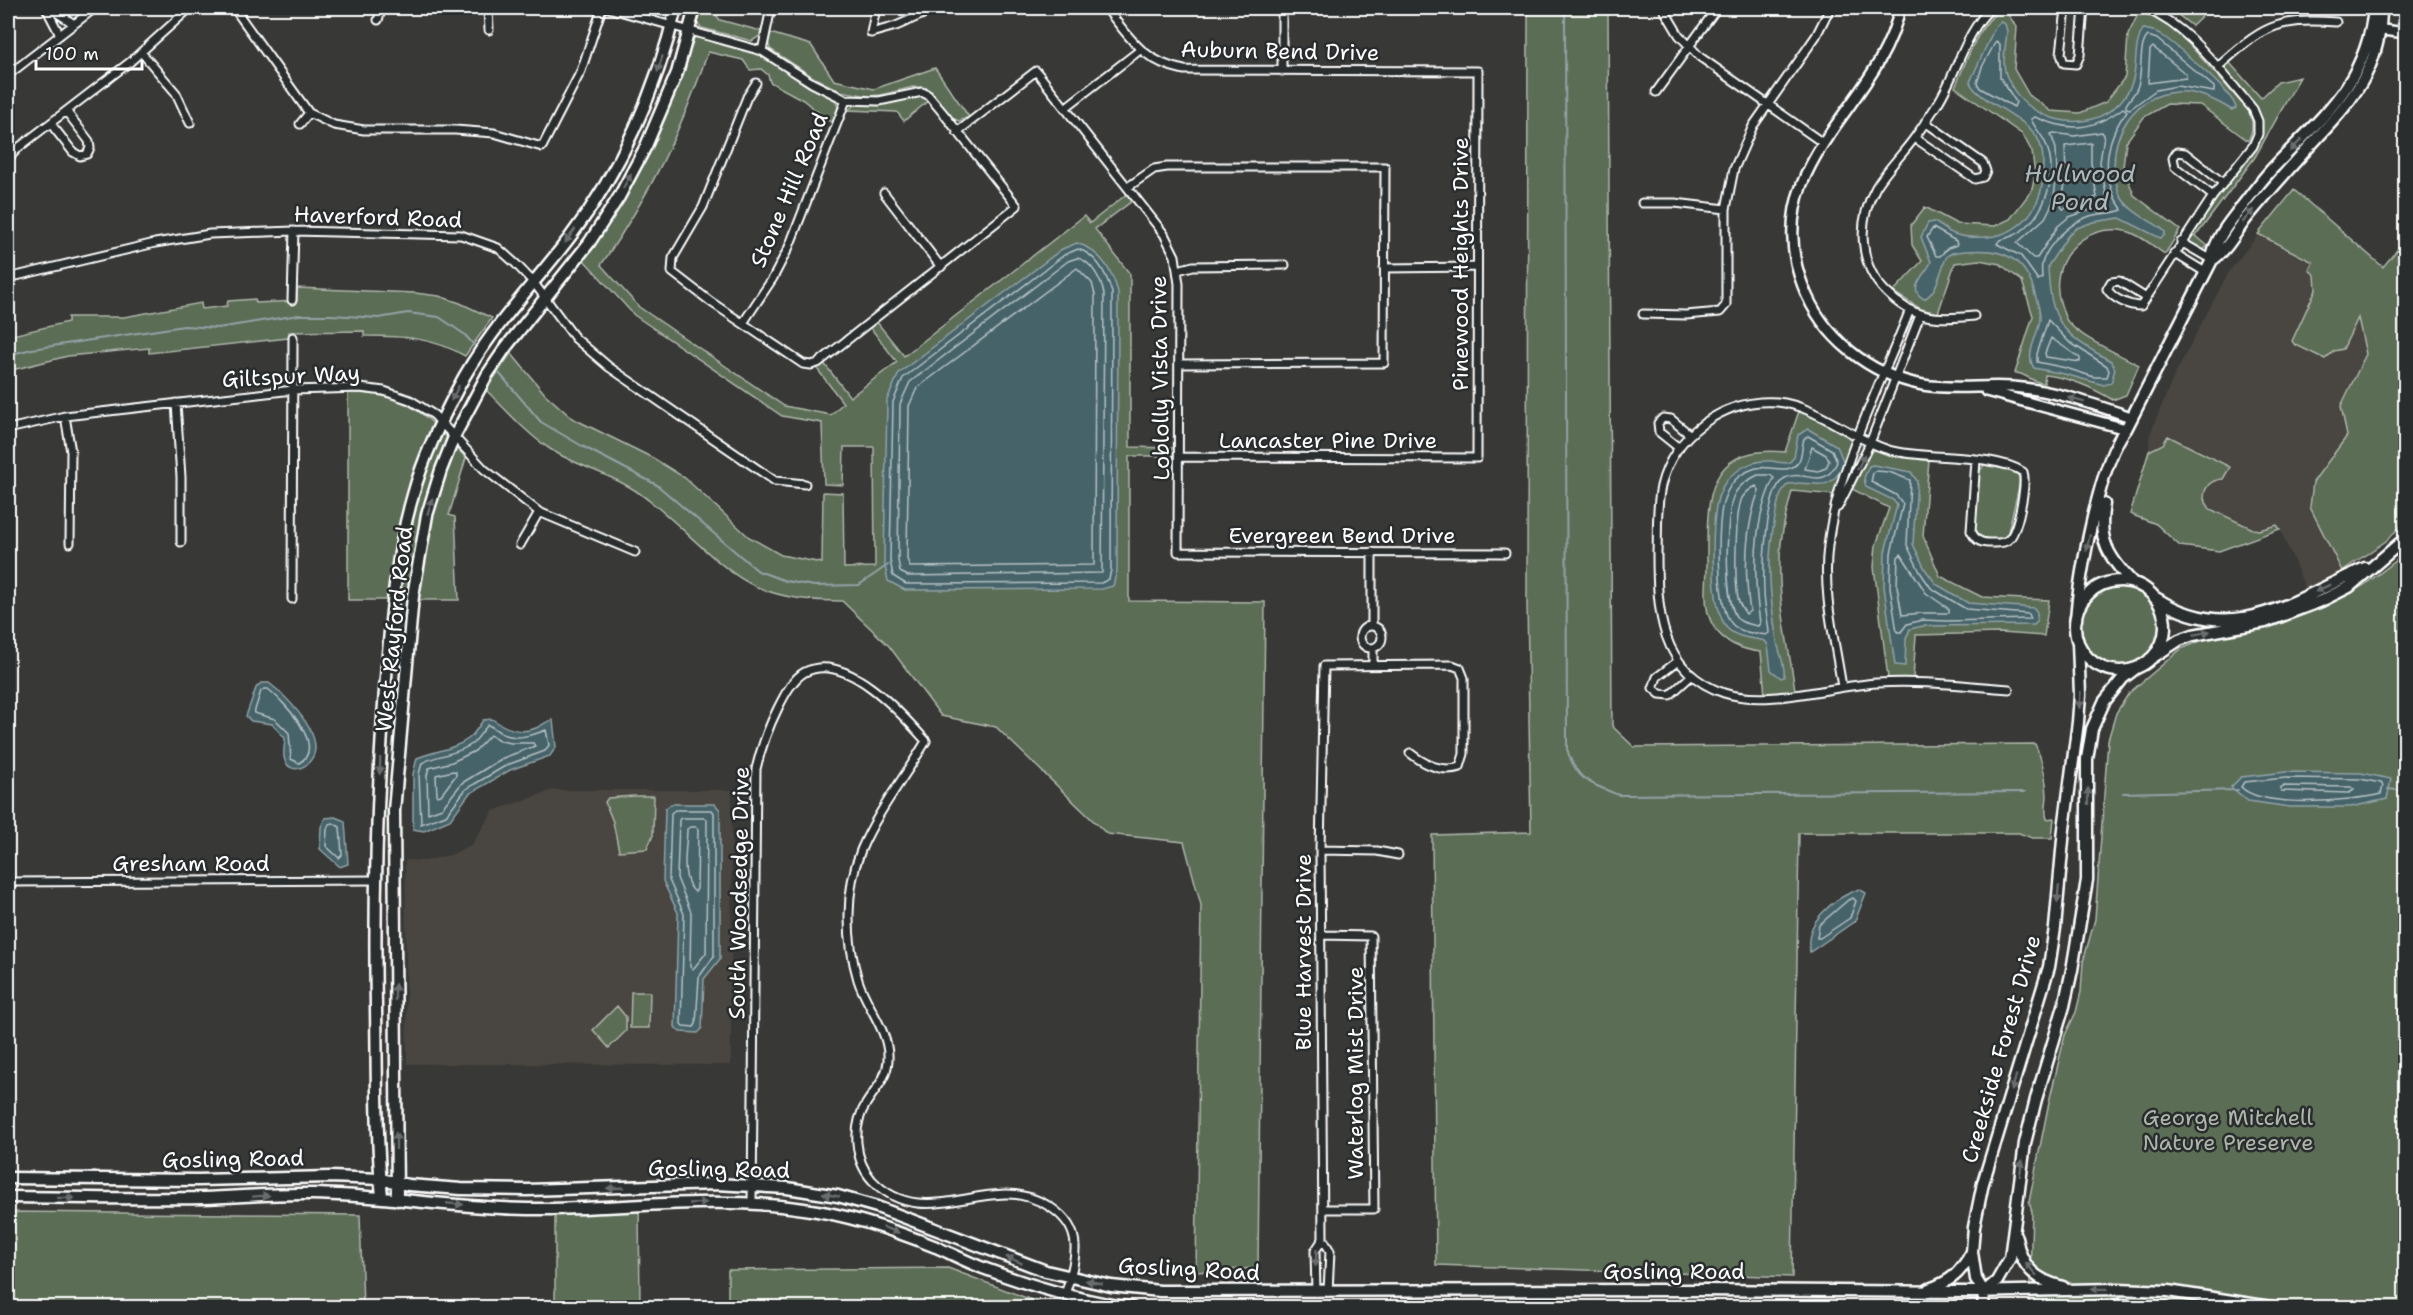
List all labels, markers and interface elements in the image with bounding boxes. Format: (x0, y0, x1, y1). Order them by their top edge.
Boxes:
scale bar (36, 33, 142, 71)
street label: Auburn Bend Drive (1180, 35, 1380, 67)
text: 100 m (45, 42, 99, 66)
one-way arrow (654, 55, 664, 73)
street label: Stone Hill Road (743, 108, 835, 272)
street label: Pinewood Heights Drive (1446, 137, 1475, 391)
one-way arrow (2289, 138, 2303, 152)
water label: Hullwood Pond (2024, 158, 2136, 218)
one-way arrow (622, 173, 632, 190)
street label: Haverford Road (293, 200, 463, 234)
one-way arrow (2242, 208, 2254, 223)
one-way arrow (565, 229, 577, 244)
street label: Loblolly Vista Drive (1144, 275, 1176, 481)
street label: Giltspur Way (221, 358, 361, 394)
one-way arrow (451, 384, 461, 402)
one-way arrow (2067, 394, 2085, 404)
street label: Lancaster Pine Drive (1219, 426, 1437, 455)
one-way arrow (1856, 453, 1866, 471)
one-way arrow (425, 497, 435, 515)
street label: Evergreen Bend Drive (1228, 521, 1456, 550)
street label: West Rayford Road (369, 524, 419, 734)
one-way arrow (2083, 534, 2093, 553)
one-way arrow (2315, 584, 2332, 593)
one-way arrow (2193, 628, 2211, 638)
one-way arrow (2075, 691, 2084, 710)
one-way arrow (376, 756, 385, 775)
street label: South Woodsedge Drive (722, 766, 756, 1020)
one-way arrow (2083, 787, 2093, 806)
street label: Gresham Road (112, 849, 270, 878)
street label: Blue Harvest Drive (1289, 854, 1318, 1050)
one-way arrow (2053, 885, 2063, 904)
street label: Creekside Forest Drive (1955, 932, 2047, 1166)
street label: Waterlog Mist Drive (1341, 966, 1370, 1180)
one-way arrow (390, 983, 400, 1002)
one-way arrow (2009, 1074, 2018, 1092)
park label: George Mitchell Nature Preserve (2142, 1103, 2314, 1157)
one-way arrow (391, 1131, 401, 1150)
street label: Gosling Road (162, 1143, 304, 1175)
street label: Gosling Road (648, 1153, 790, 1185)
one-way arrow (2016, 1158, 2025, 1177)
one-way arrow (606, 1184, 625, 1193)
one-way arrow (821, 1190, 840, 1199)
one-way arrow (251, 1191, 270, 1201)
one-way arrow (56, 1193, 75, 1203)
one-way arrow (688, 1198, 707, 1208)
one-way arrow (446, 1199, 465, 1209)
one-way arrow (882, 1226, 900, 1236)
one-way arrow (1311, 1249, 1321, 1268)
street label: Gosling Road (1117, 1251, 1261, 1287)
one-way arrow (1005, 1255, 1023, 1264)
street label: Gosling Road (1603, 1257, 1745, 1286)
one-way arrow (2024, 1261, 2037, 1277)
one-way arrow (1084, 1277, 1103, 1286)
one-way arrow (2090, 1284, 2109, 1294)

